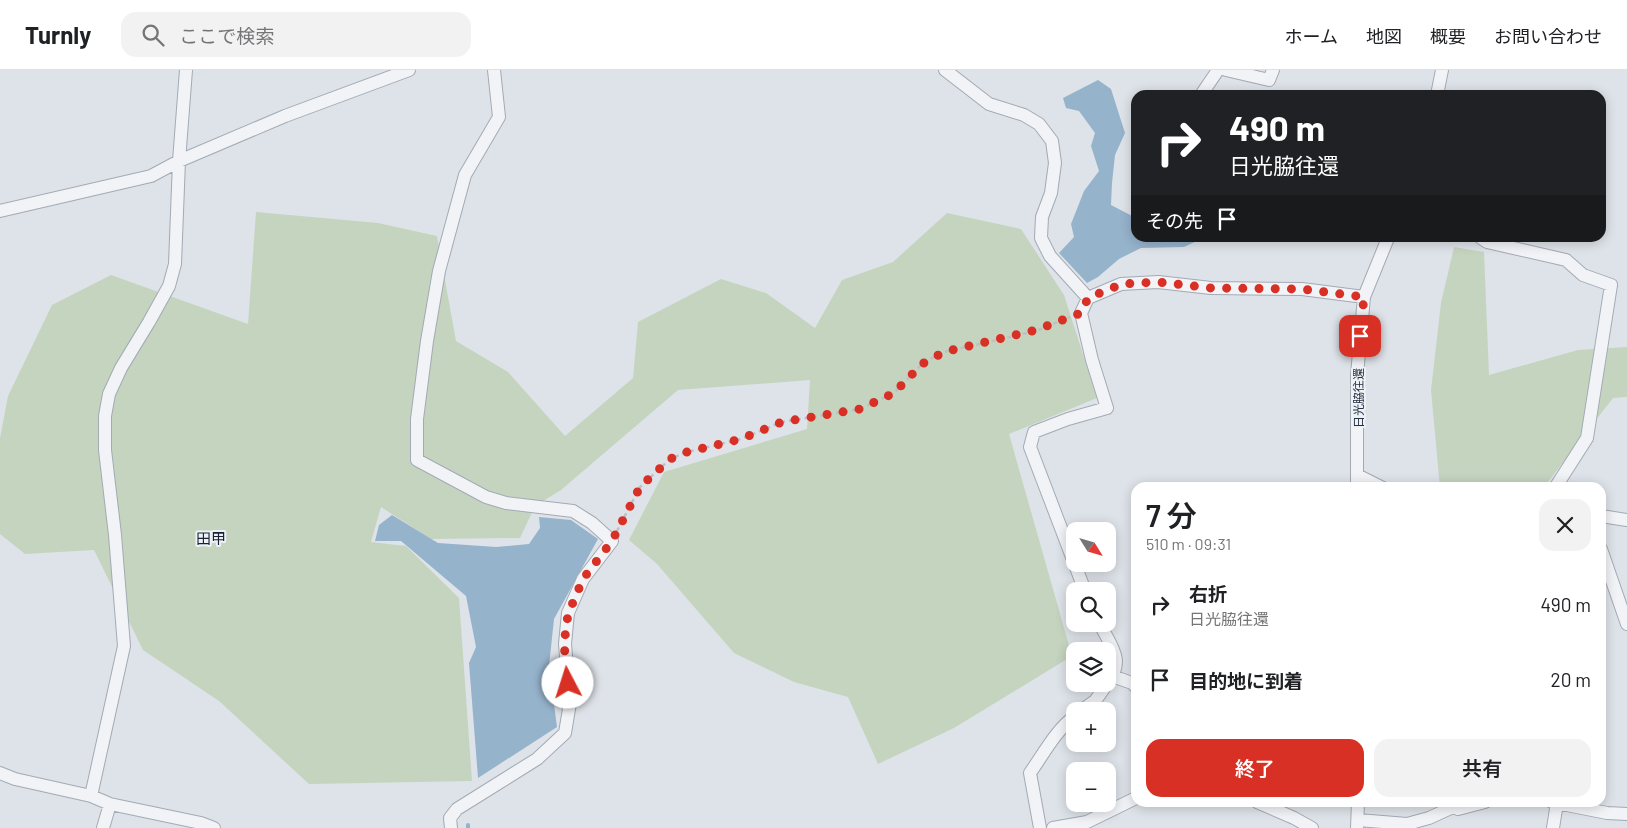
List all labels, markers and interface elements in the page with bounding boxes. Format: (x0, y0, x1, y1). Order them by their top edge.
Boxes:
search box (121, 12, 471, 57)
text: Turnly (25, 20, 91, 49)
icon: search (139, 21, 167, 49)
text: ここで検索 (179, 24, 274, 47)
text: ホーム (1285, 25, 1338, 47)
text: 地図 (1366, 25, 1402, 47)
text: 概要 (1430, 25, 1466, 47)
text: お問い合わせ (1494, 25, 1602, 47)
text: 490 m (1229, 106, 1325, 148)
icon: right (1146, 110, 1211, 175)
text: 日光脇往還 (1229, 152, 1339, 178)
icon: arrive (1213, 205, 1241, 233)
text: その先 (1146, 209, 1203, 232)
pin (1339, 315, 1381, 357)
icon: arrive (1346, 322, 1374, 350)
street label: 日光脇往還 (1351, 368, 1365, 428)
text: 7 分 (1146, 497, 1197, 533)
button: close (1539, 499, 1591, 551)
north arrow (1066, 522, 1116, 572)
map controls (1066, 522, 1116, 812)
district label: 田甲 (196, 529, 226, 547)
text: 510 m · 09:31 (1146, 534, 1231, 553)
button: search (1066, 582, 1116, 632)
text: 右折 (1189, 582, 1227, 605)
icon: right (1146, 591, 1174, 619)
text: 490 m (1540, 593, 1591, 616)
text: 日光脇往還 (1189, 609, 1269, 628)
button: layers (1066, 642, 1116, 692)
position arrow (541, 656, 593, 708)
icon: arrive (1146, 666, 1174, 694)
text: 20 m (1551, 668, 1591, 691)
text: 目的地に到着 (1189, 669, 1303, 692)
button: + (1066, 702, 1116, 752)
button: 終了 (1146, 739, 1364, 797)
button: 共有 (1374, 739, 1591, 797)
button: − (1066, 762, 1116, 812)

